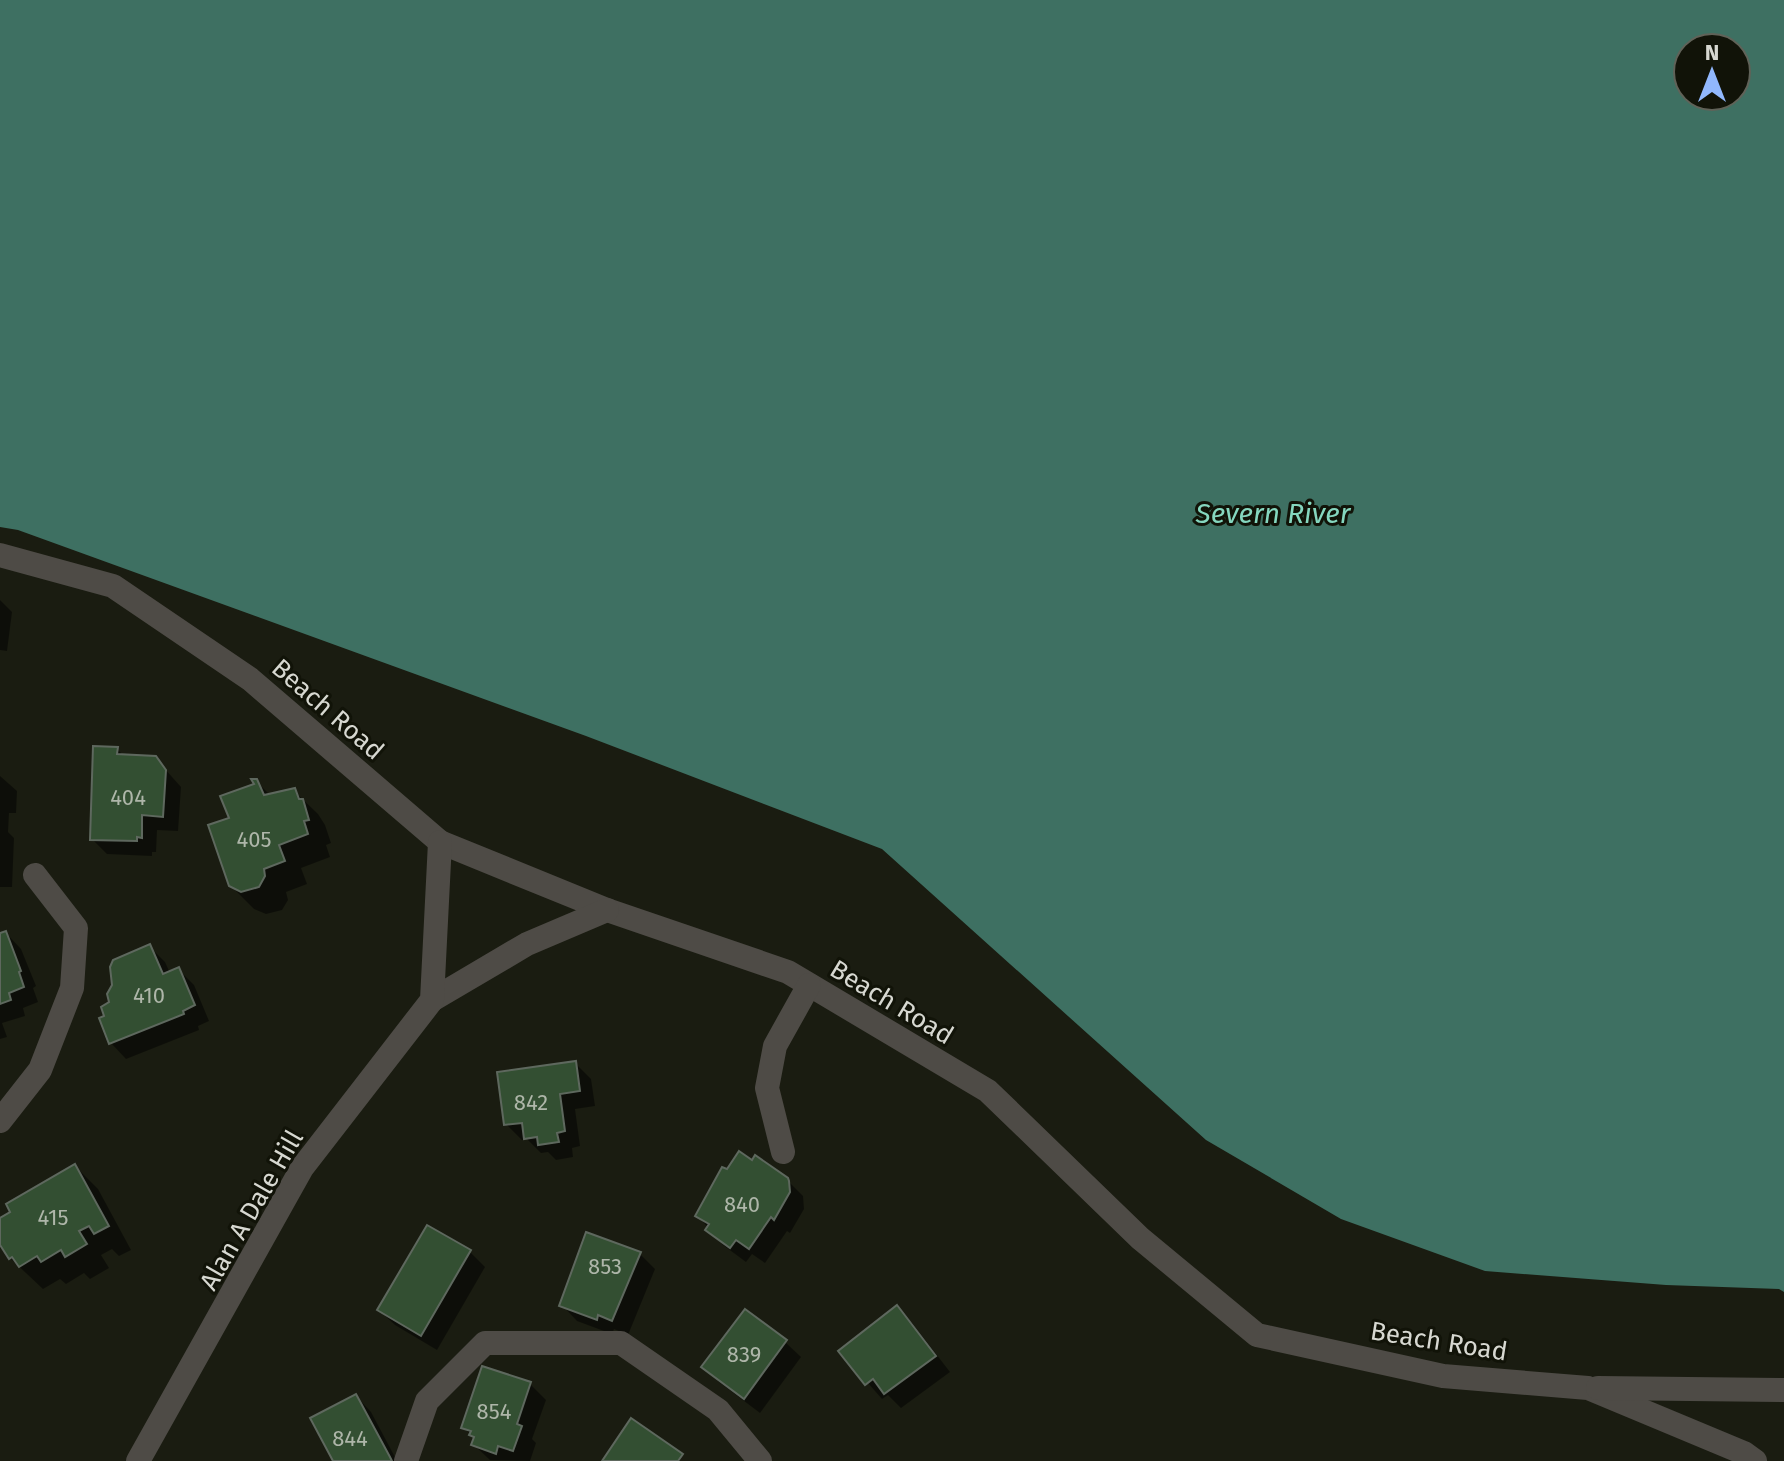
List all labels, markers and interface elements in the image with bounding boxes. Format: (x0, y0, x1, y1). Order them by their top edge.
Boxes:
north arrow (1672, 32, 1752, 112)
text: N (1705, 39, 1719, 66)
water label: Severn River (1195, 497, 1352, 530)
street label: Beach Road (265, 652, 390, 766)
house number: 404 (110, 784, 146, 811)
house number: 405 (236, 826, 272, 853)
street label: Beach Road (824, 954, 959, 1051)
house number: 410 (133, 982, 165, 1009)
house number: 842 (514, 1089, 548, 1116)
street label: Alan A Dale Hill (193, 1124, 310, 1296)
house number: 840 (724, 1191, 760, 1218)
house number: 415 (38, 1204, 68, 1231)
house number: 853 (588, 1253, 622, 1280)
street label: Beach Road (1368, 1315, 1510, 1368)
house number: 839 (727, 1341, 761, 1368)
house number: 854 (477, 1398, 512, 1425)
house number: 844 (332, 1425, 368, 1452)

